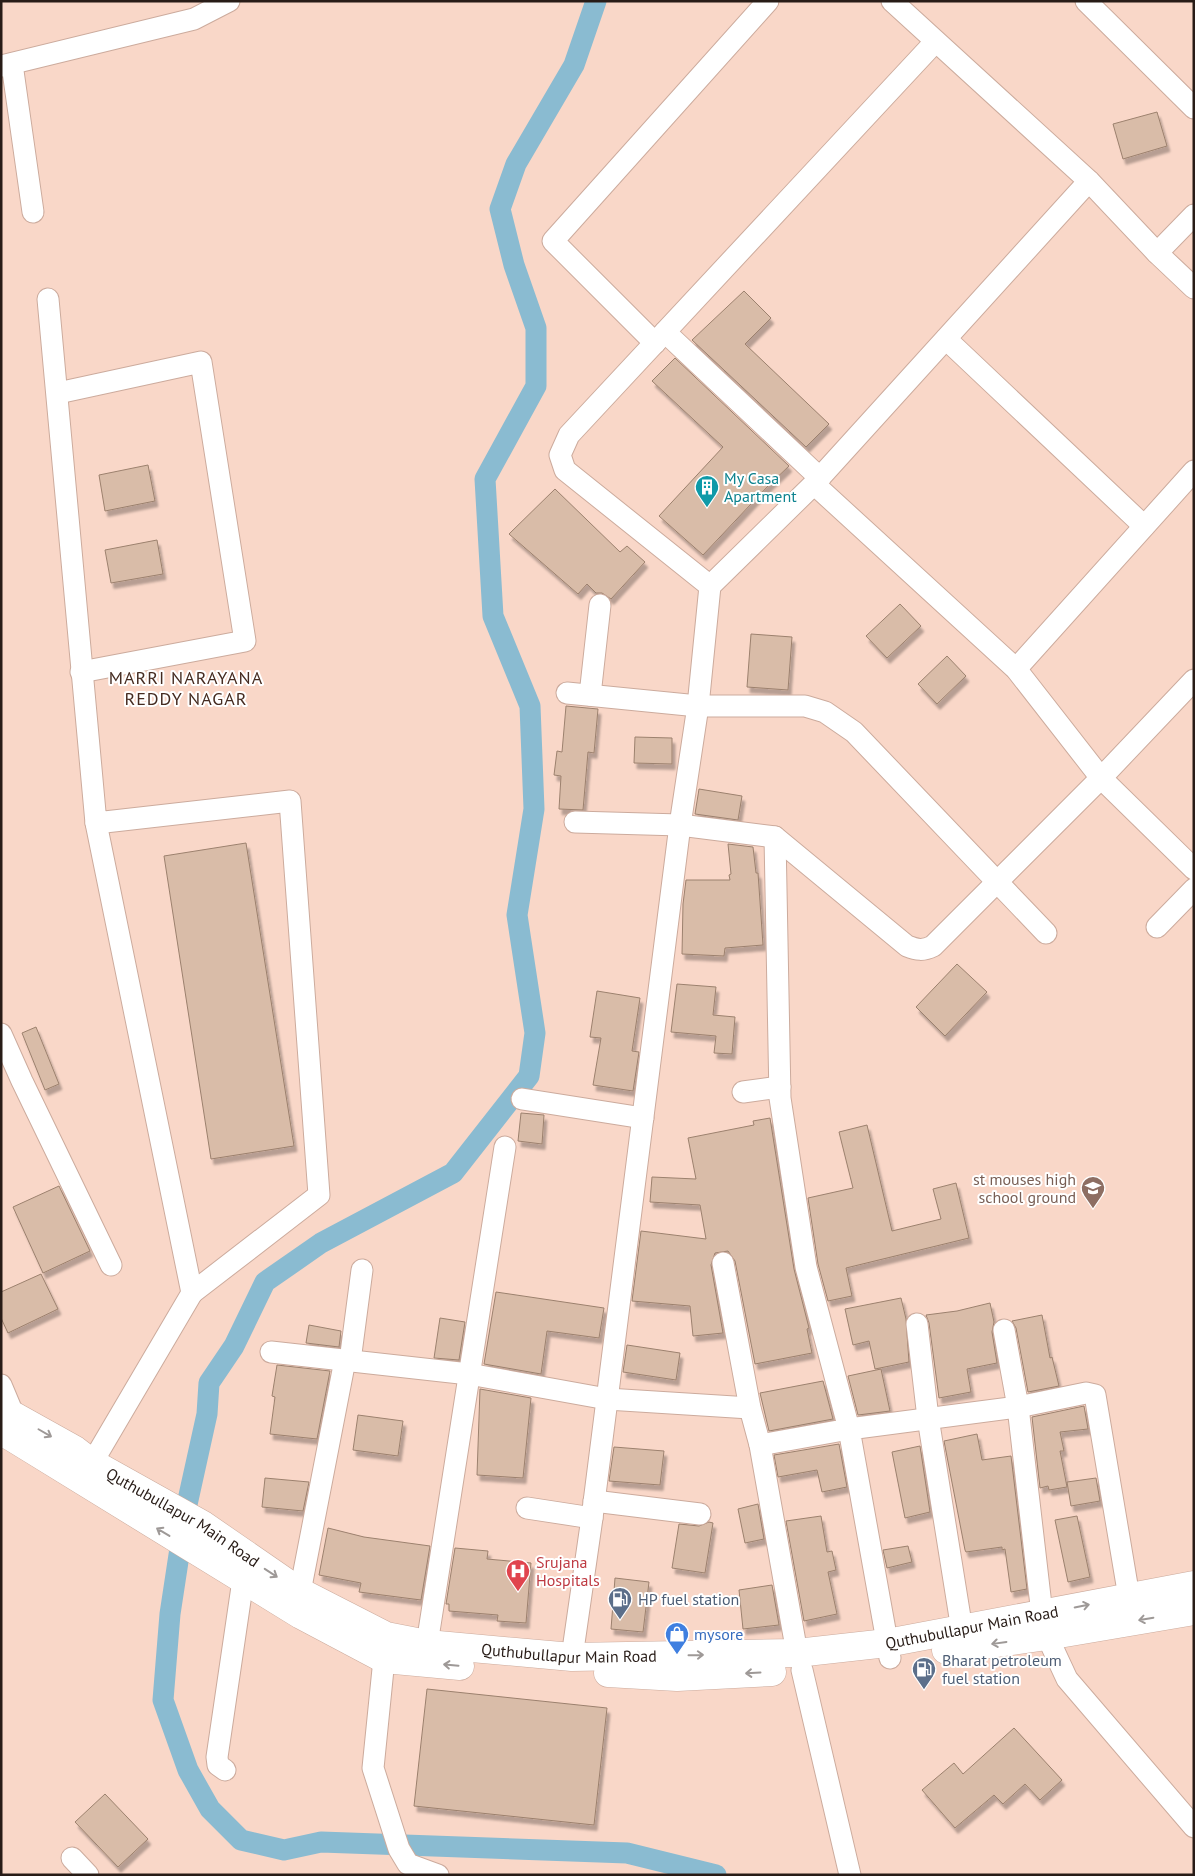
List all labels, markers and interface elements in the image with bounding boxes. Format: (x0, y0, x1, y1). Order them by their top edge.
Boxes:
place label: My Casa Apartment (724, 468, 797, 506)
building icon: My Casa Apartment (694, 474, 720, 508)
district label: MARRI NARAYANA REDDY NAGAR (109, 666, 263, 710)
place label: st mouses high school ground (973, 1169, 1076, 1207)
school or university icon: st mouses high school ground (1080, 1175, 1106, 1209)
one-way arrow (37, 1428, 52, 1438)
street label: Quthubullapur Main Road (103, 1463, 263, 1571)
one-way arrow (157, 1526, 171, 1536)
place label: Srujana Hospitals (536, 1552, 600, 1590)
hospital icon: Srujana Hospitals (505, 1558, 531, 1592)
one-way arrow (264, 1568, 278, 1578)
fuel station icon: HP fuel station (607, 1586, 633, 1620)
place label: HP fuel station (638, 1589, 739, 1609)
one-way arrow (1074, 1600, 1090, 1610)
street label: Quthubullapur Main Road (884, 1601, 1060, 1653)
one-way arrow (1138, 1615, 1154, 1625)
shop icon: mysore (664, 1621, 690, 1655)
place label: mysore (694, 1624, 743, 1644)
one-way arrow (991, 1638, 1007, 1648)
street label: Quthubullapur Main Road (480, 1639, 657, 1667)
one-way arrow (688, 1650, 704, 1660)
place label: Bharat petroleum fuel station (942, 1650, 1062, 1688)
fuel station icon: Bharat petroleum fuel station (911, 1656, 937, 1690)
one-way arrow (443, 1660, 459, 1670)
one-way arrow (745, 1668, 761, 1677)

